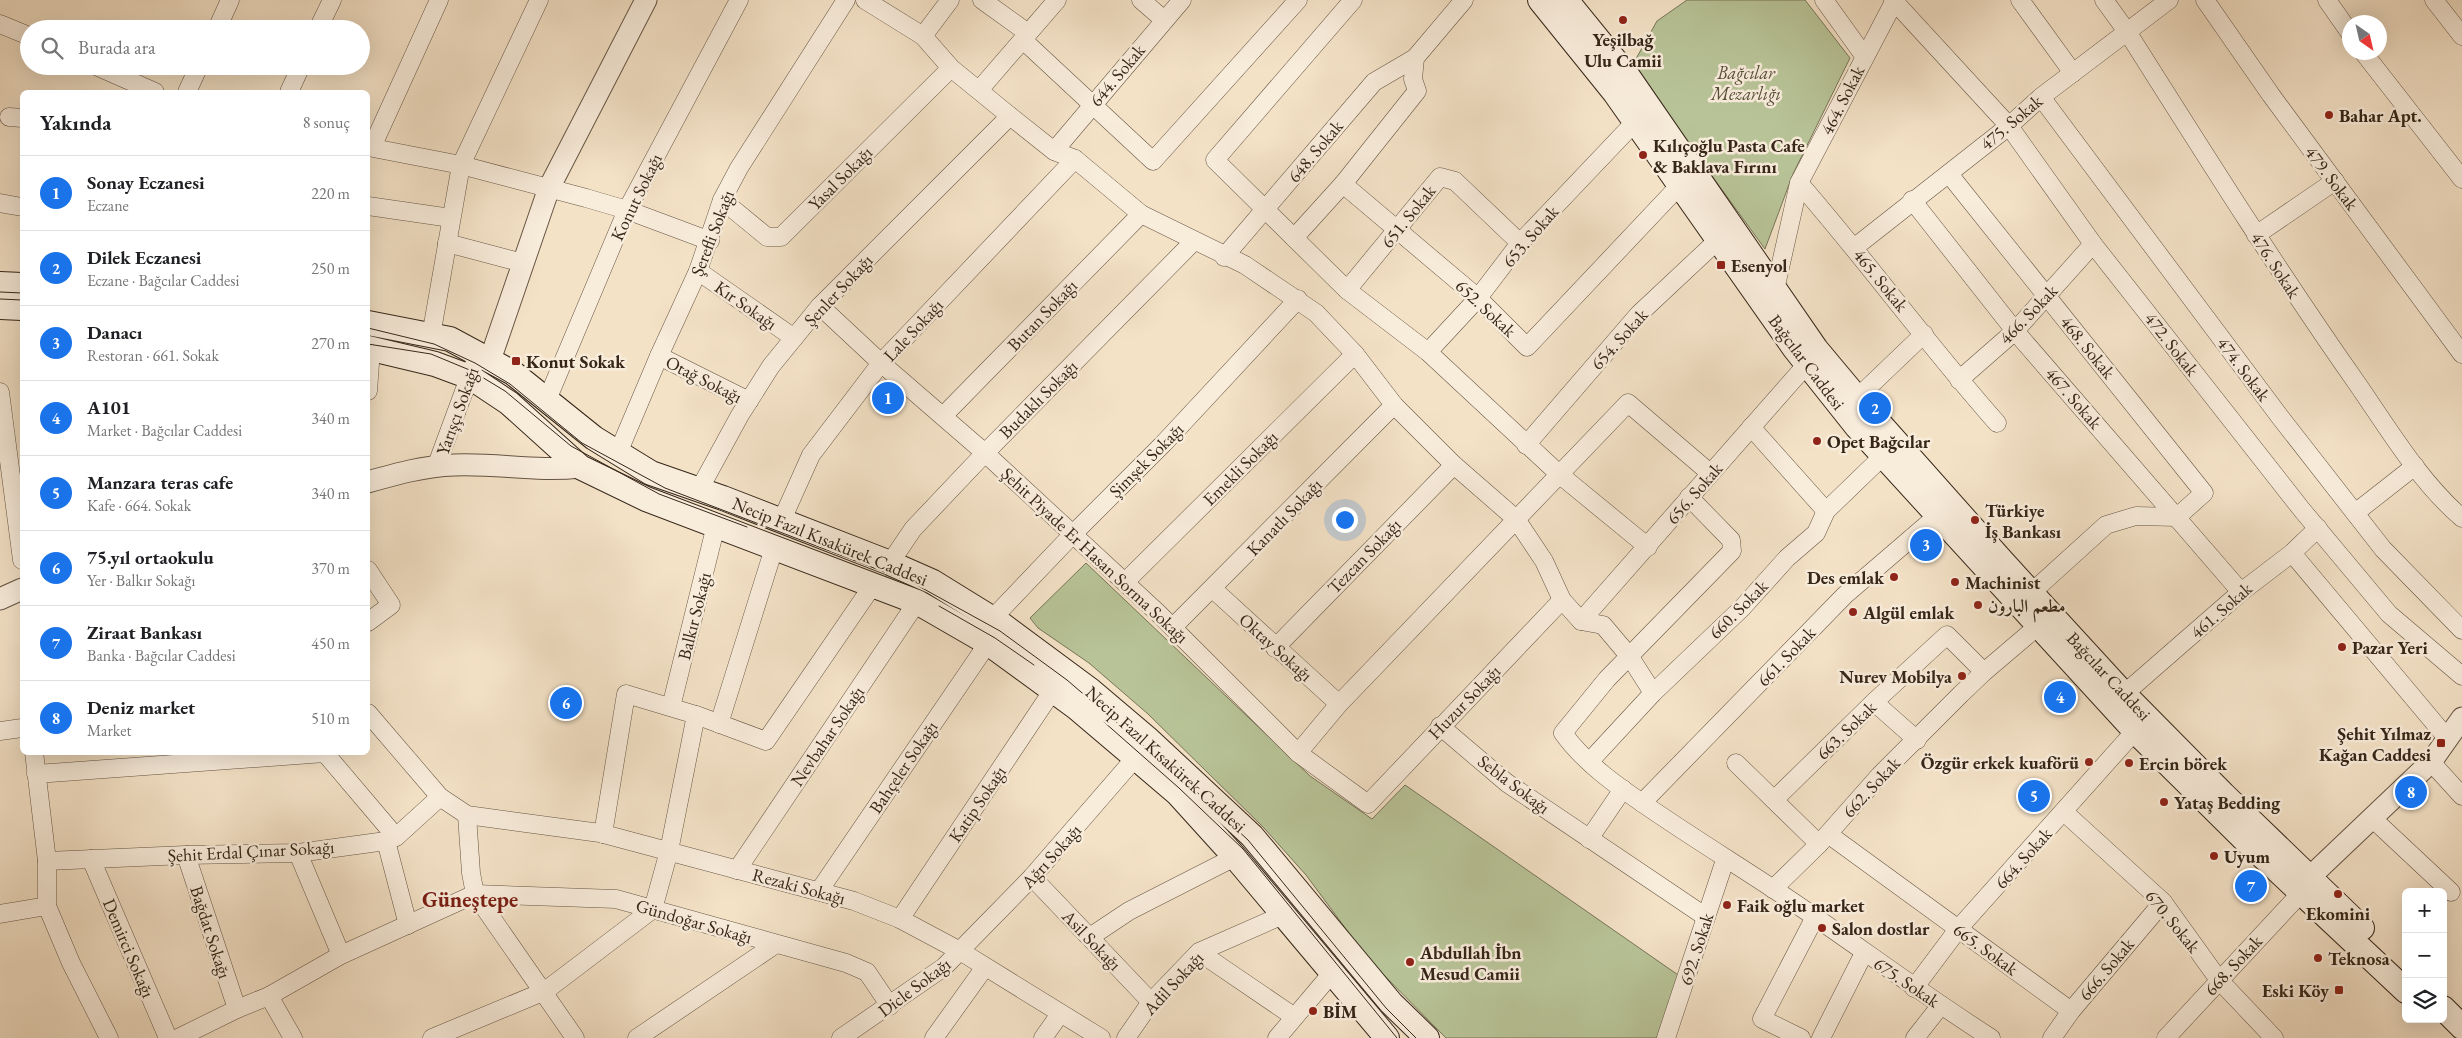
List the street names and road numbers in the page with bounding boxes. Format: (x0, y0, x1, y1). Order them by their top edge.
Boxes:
street label: 644. Sokak (1084, 39, 1150, 111)
street label: 464. Sokak (1815, 61, 1869, 139)
street label: 475. Sokak (1975, 89, 2047, 155)
street label: 648. Sokak (1282, 115, 1348, 187)
street label: Yasal Sokağı (803, 141, 877, 215)
street label: 479. Sokak (2300, 141, 2364, 215)
street label: Konut Sokağı (605, 149, 667, 244)
street label: 651. Sokak (1376, 179, 1441, 252)
street label: Şerefli Sokağı (685, 186, 739, 279)
street label: 653. Sokak (1497, 200, 1564, 272)
street label: 476. Sokak (2246, 227, 2306, 303)
street label: 465. Sokak (1849, 244, 1914, 317)
street label: Şenler Sokağı (799, 249, 878, 331)
street label: Butan Sokağı (1002, 274, 1082, 356)
street label: 652. Sokak (1451, 274, 1522, 342)
street label: Kır Sokağı (710, 275, 782, 335)
street label: 466. Sokak (1994, 279, 2063, 349)
street label: Lale Sokağı (878, 293, 948, 366)
street label: 654. Sokak (1585, 303, 1653, 374)
street label: 472. Sokak (2140, 307, 2204, 381)
street label: Bağcılar Caddesi (1764, 310, 1851, 415)
street label: 468. Sokak (2056, 311, 2121, 384)
street label: 474. Sokak (2212, 332, 2276, 406)
street label: Otağ Sokağı (662, 350, 747, 408)
street label: Budaklı Sokağı (994, 354, 1083, 443)
street label: 467. Sokak (2041, 362, 2108, 434)
street label: Yarışçı Sokağı (430, 363, 484, 458)
street label: Şimşek Sokağı (1104, 417, 1189, 502)
street label: Emekli Sokağı (1198, 425, 1283, 510)
street label: 656. Sokak (1661, 457, 1728, 529)
street label: Şehit Piyade Er Hasan Sorma Sokağı (997, 462, 1194, 648)
street label: Kanatlı Sokağı (1241, 473, 1327, 561)
street label: Necip Fazıl Kısakürek Caddesi (729, 491, 931, 591)
street label: Tezcan Sokağı (1322, 513, 1406, 599)
street label: Balkır Sokağı (672, 569, 716, 662)
street label: 660. Sokak (1703, 574, 1773, 644)
street label: 461. Sokak (2185, 576, 2257, 643)
street label: Oktay Sokağı (1234, 608, 1318, 686)
street label: 661. Sokak (1752, 621, 1821, 691)
street label: Bağcılar Caddesi (2062, 627, 2157, 726)
street label: Huzur Sokağı (1423, 659, 1506, 744)
street label: Nevbahar Sokağı (785, 681, 869, 791)
street label: Necip Fazıl Kısakürek Caddesi (1081, 681, 1252, 838)
street label: 663. Sokak (1811, 695, 1881, 764)
street label: Bahçeler Sokağı (864, 716, 943, 818)
street label: Sebla Sokağı (1473, 749, 1555, 819)
street label: 662. Sokak (1837, 751, 1905, 822)
street label: Katip Sokağı (943, 761, 1011, 847)
street label: Ağrı Sokağı (1015, 818, 1086, 894)
street label: 664. Sokak (1989, 822, 2057, 893)
street label: Şehit Erdal Çınar Sokağı (167, 835, 336, 867)
street label: Rezaki Sokağı (750, 863, 848, 910)
street label: Bağdat Sokağı (185, 883, 237, 982)
street label: 670. Sokak (2141, 885, 2206, 958)
street label: Gündoğar Sokağı (633, 893, 755, 949)
street label: Demirci Sokağı (98, 895, 160, 1001)
street label: Asil Sokağı (1057, 904, 1127, 976)
street label: 692. Sokak (1674, 909, 1719, 988)
street label: 665. Sokak (1949, 918, 2023, 981)
street label: 668. Sokak (2199, 929, 2267, 1000)
street label: 666. Sokak (2073, 933, 2139, 1005)
street label: Adil Sokağı (1137, 946, 1209, 1020)
street label: Dicle Sokağı (873, 952, 955, 1022)
street label: 675. Sokak (1870, 952, 1945, 1013)

